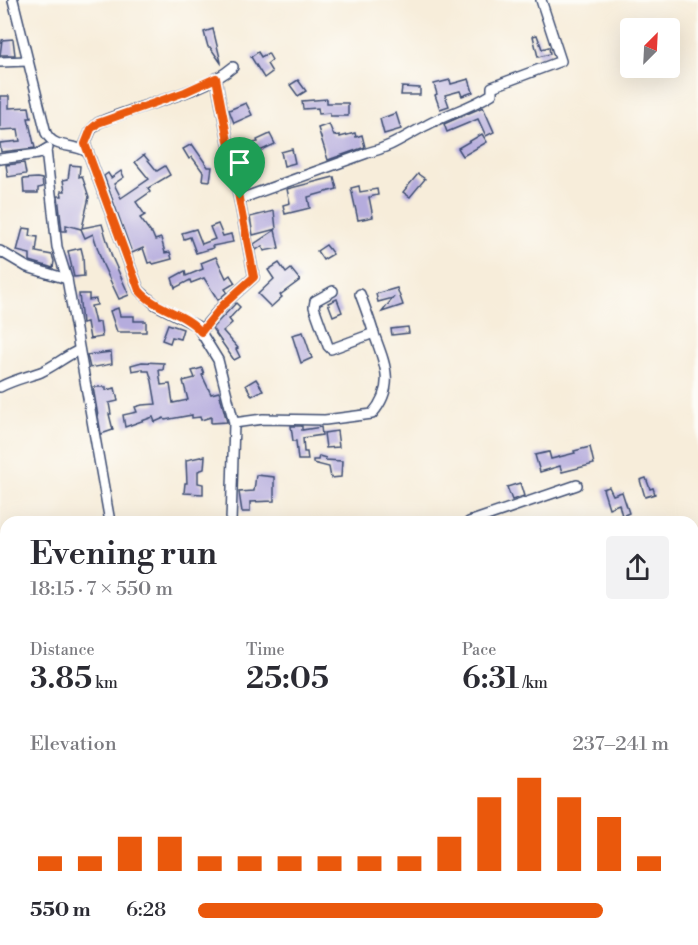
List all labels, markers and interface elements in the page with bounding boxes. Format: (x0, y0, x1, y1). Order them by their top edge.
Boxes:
north arrow (620, 18, 680, 78)
map controls (620, 18, 680, 78)
pin (214, 137, 265, 199)
icon: arrive (223, 146, 256, 179)
text: Evening run (30, 534, 217, 575)
button: share (606, 536, 669, 599)
text: 18:15 · 7 × 550 m (30, 577, 173, 602)
text: Distance (30, 640, 95, 660)
text: Time (246, 640, 285, 660)
text: Pace (462, 640, 496, 660)
text: 3.85 (30, 660, 92, 698)
text: 25:05 (246, 660, 329, 698)
text: 6:31 (462, 660, 519, 698)
text: km (92, 673, 118, 693)
text: /km (519, 673, 548, 693)
text: Elevation (30, 732, 117, 757)
text: 237–241 m (572, 732, 669, 757)
text: 550 m (30, 898, 91, 923)
text: 6:28 (126, 898, 166, 923)

